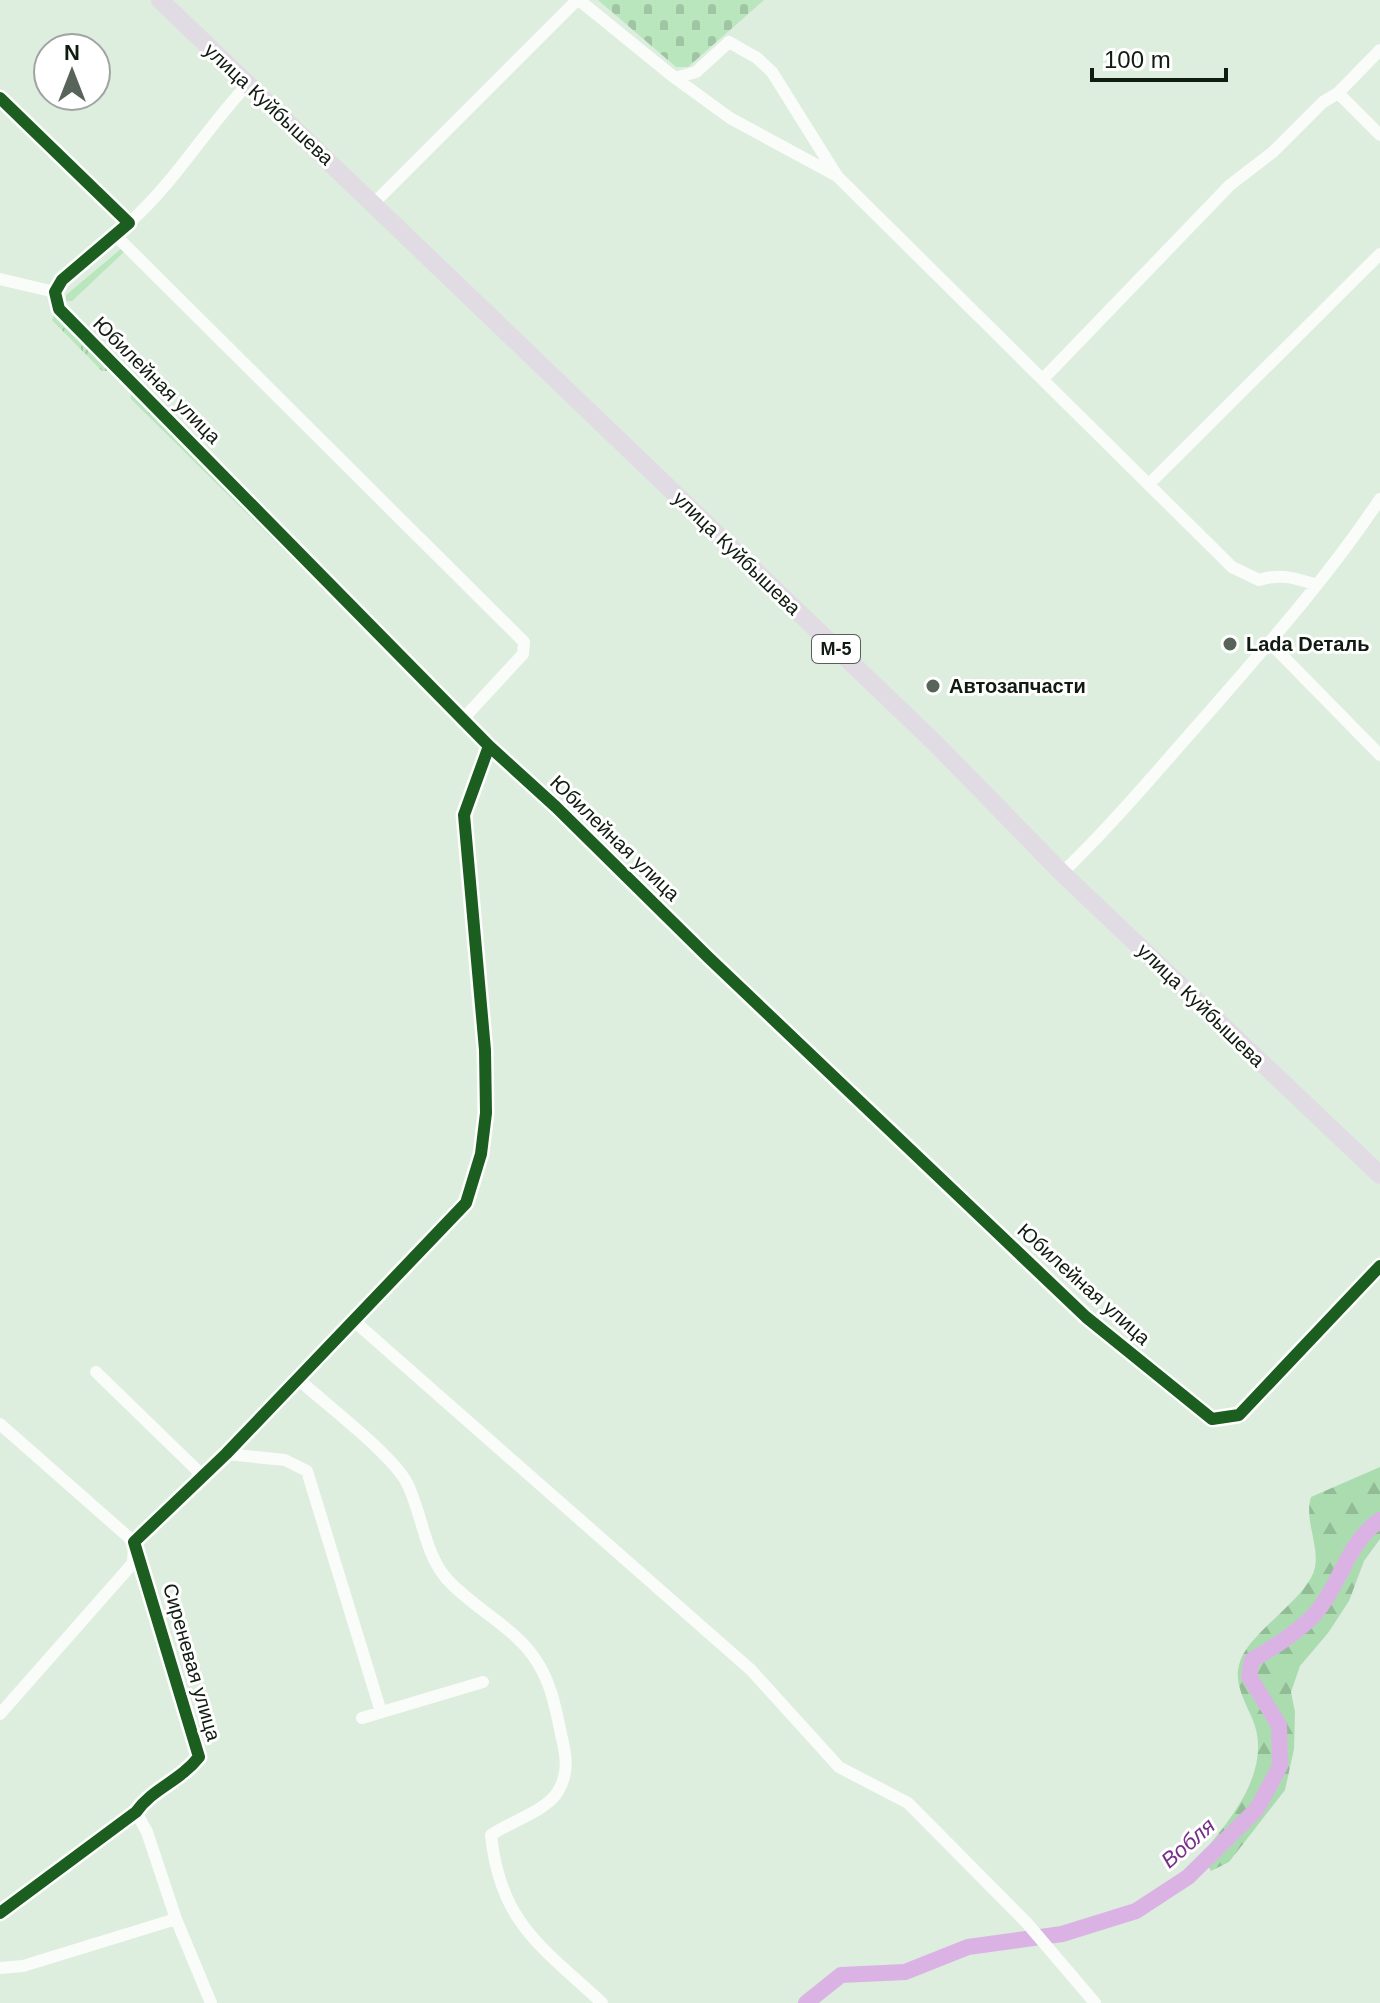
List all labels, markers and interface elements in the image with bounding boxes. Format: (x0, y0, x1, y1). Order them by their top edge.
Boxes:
north arrow (32, 32, 112, 112)
scale bar (1092, 32, 1226, 82)
street label: улица Куйбышева (200, 39, 339, 170)
text: N (64, 40, 80, 65)
text: 100 m (1104, 46, 1171, 73)
street label: Юбилейная улица (89, 312, 226, 449)
street label: улица Куйбышева (669, 487, 806, 620)
place label: Lada Dеталь (1246, 633, 1369, 655)
road number: М-5 (812, 635, 860, 663)
marker: Lada Dеталь (1221, 635, 1239, 653)
place label: Автозапчасти (949, 675, 1086, 697)
marker: Автозапчасти (924, 677, 942, 695)
street label: Юбилейная улица (546, 771, 685, 906)
street label: улица Куйбышева (1133, 939, 1270, 1072)
street label: Юбилейная улица (1013, 1219, 1155, 1350)
street label: Сиреневая улица (159, 1581, 225, 1744)
water label: Вобля (1156, 1813, 1220, 1873)

